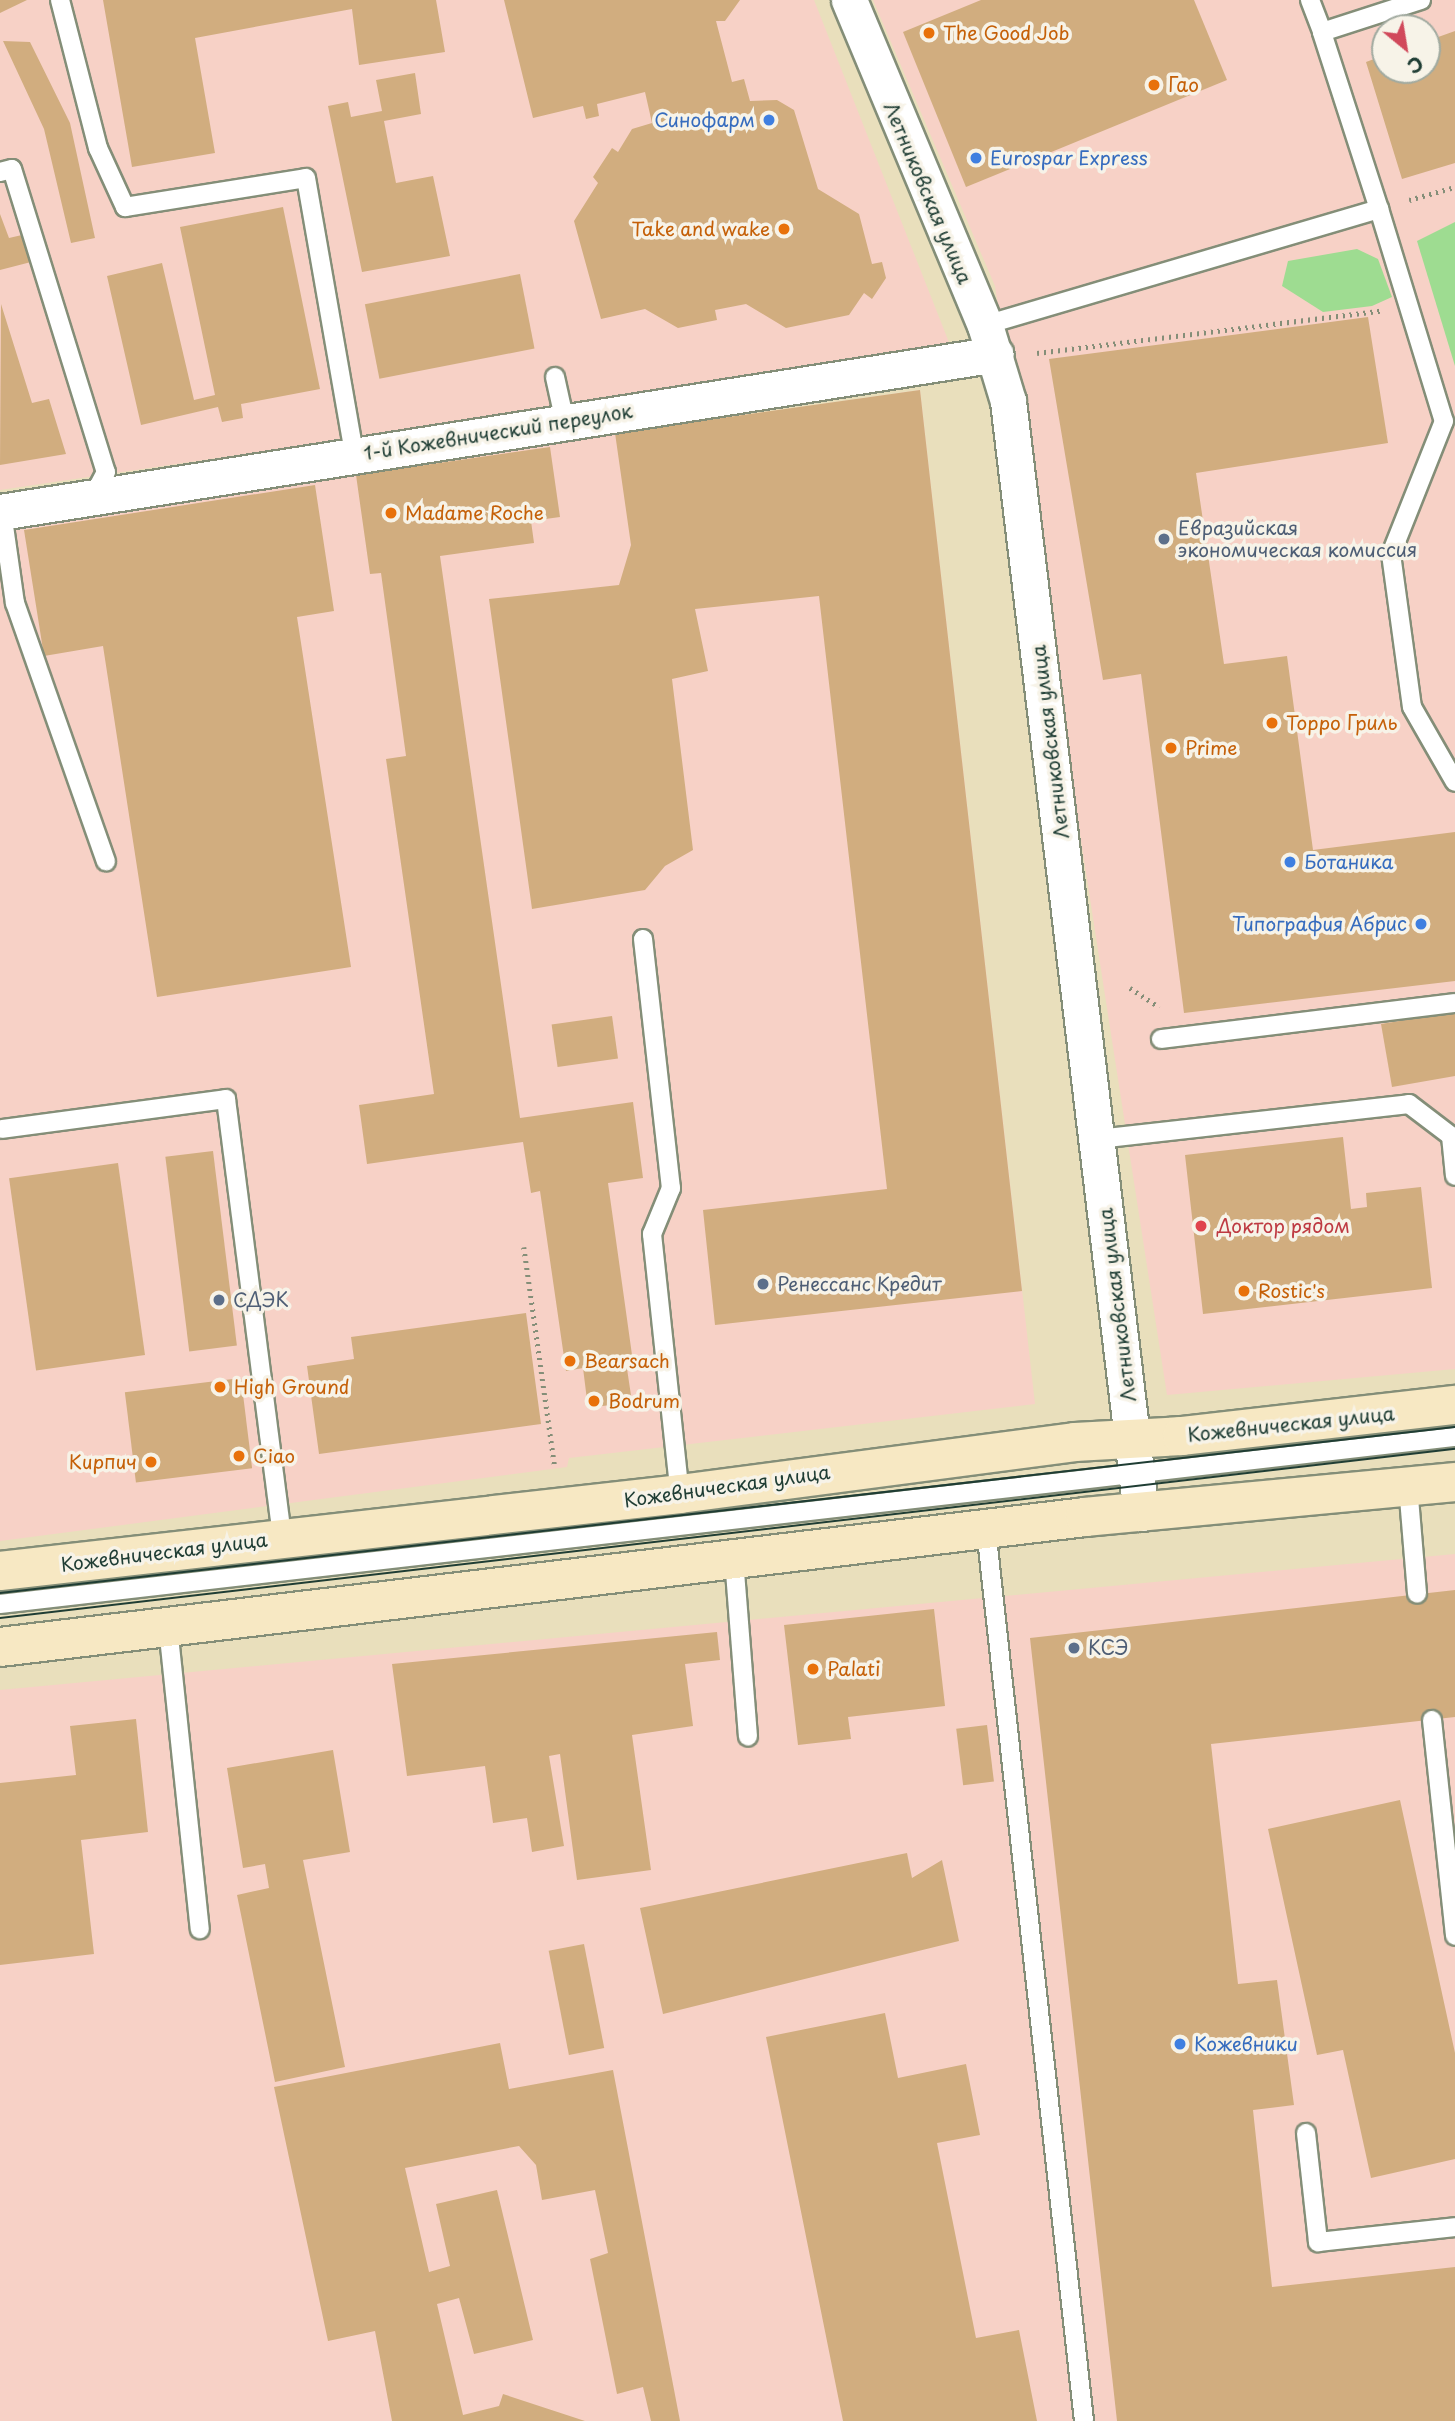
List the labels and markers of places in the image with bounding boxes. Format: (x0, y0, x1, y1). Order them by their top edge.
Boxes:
place label: The Good Job (943, 22, 1069, 44)
marker: The Good Job (921, 25, 937, 41)
place label: Гао (1168, 74, 1199, 96)
marker: Гао (1146, 77, 1162, 93)
place label: Синофарм (654, 109, 755, 131)
marker: Синофарм (761, 112, 777, 128)
place label: Eurospar Express (990, 147, 1148, 169)
marker: Eurospar Express (968, 150, 984, 166)
place label: Take and wake (630, 218, 770, 240)
marker: Take and wake (776, 221, 792, 237)
place label: Madame Roche (405, 502, 544, 524)
marker: Madame Roche (383, 505, 399, 521)
place label: Евразийская экономическая комиссия (1178, 517, 1418, 561)
marker: Евразийская экономическая комиссия (1156, 531, 1172, 547)
place label: Торро Гриль (1286, 712, 1397, 734)
marker: Торро Гриль (1264, 715, 1280, 731)
place label: Prime (1185, 737, 1237, 759)
marker: Prime (1163, 740, 1179, 756)
place label: Ботаника (1304, 851, 1393, 873)
marker: Ботаника (1282, 854, 1298, 870)
place label: Типография Абрис (1231, 913, 1407, 935)
marker: Типография Абрис (1413, 916, 1429, 932)
place label: Доктор рядом (1217, 1215, 1350, 1237)
marker: Доктор рядом (1191, 1216, 1211, 1236)
place label: Ренессанс Кредит (777, 1273, 943, 1295)
marker: Ренессанс Кредит (755, 1276, 771, 1292)
place label: Rostic's (1258, 1280, 1325, 1302)
marker: Rostic's (1236, 1283, 1252, 1299)
place label: СДЭК (233, 1289, 289, 1311)
marker: СДЭК (211, 1292, 227, 1308)
place label: Bearsach (584, 1350, 670, 1372)
marker: Bearsach (562, 1353, 578, 1369)
place label: High Ground (234, 1376, 350, 1398)
marker: High Ground (212, 1379, 228, 1395)
place label: Bodrum (608, 1390, 680, 1412)
marker: Bodrum (586, 1393, 602, 1409)
place label: Ciao (253, 1445, 295, 1467)
marker: Ciao (231, 1448, 247, 1464)
place label: Кирпич (69, 1451, 137, 1473)
marker: Кирпич (143, 1454, 159, 1470)
place label: КСЭ (1088, 1637, 1128, 1659)
marker: КСЭ (1066, 1640, 1082, 1656)
place label: Palati (827, 1658, 880, 1680)
marker: Palati (805, 1661, 821, 1677)
place label: Кожевники (1194, 2033, 1298, 2055)
marker: Кожевники (1172, 2036, 1188, 2052)

